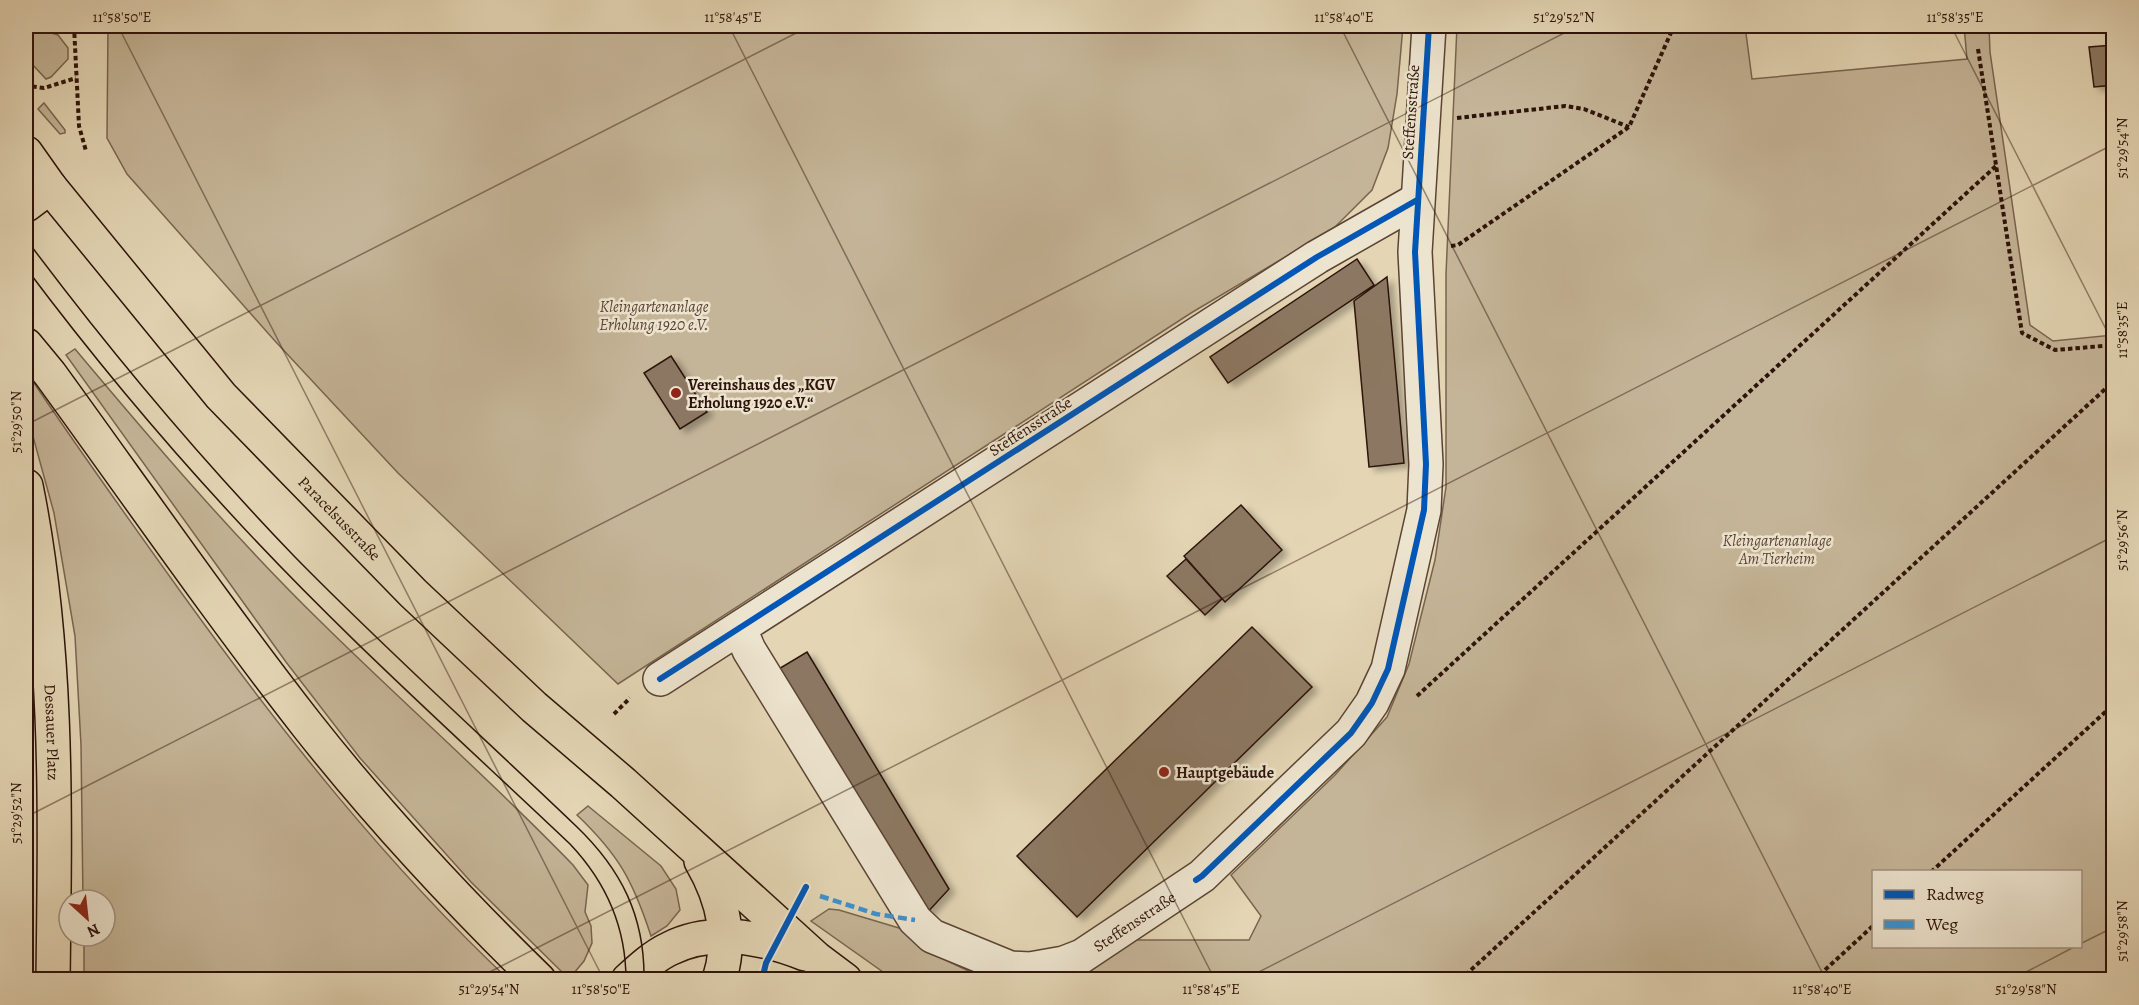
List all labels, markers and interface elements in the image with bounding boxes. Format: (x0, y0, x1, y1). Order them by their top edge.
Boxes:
text: 11°58'50"E (93, 7, 151, 27)
text: 11°58'45"E (704, 7, 762, 27)
text: 11°58'40"E (1314, 7, 1374, 27)
text: 51°29'52"N (1533, 7, 1595, 27)
text: 11°58'35"E (1926, 7, 1984, 27)
street label: Steffensstraße (1397, 64, 1425, 160)
text: 51°29'54"N (2112, 117, 2132, 179)
park label: Kleingartenanlage Erholung 1920 e.V. (599, 296, 709, 336)
text: 11°58'35"E (2112, 301, 2132, 359)
place label: Vereinshaus des „KGV Erholung 1920 e.V.“ (687, 374, 836, 414)
marker: Vereinshaus des „KGV Erholung 1920 e.V.“ (669, 386, 683, 400)
text: 51°29'50"N (6, 391, 26, 453)
street label: Steffensstraße (985, 392, 1076, 462)
street label: Paracelsusstraße (293, 471, 386, 566)
text: 51°29'56"N (2112, 509, 2132, 571)
park label: Kleingartenanlage Am Tierheim (1722, 530, 1832, 570)
street label: Dessauer Platz (38, 683, 64, 781)
place label: Hauptgebäude (1176, 762, 1274, 784)
marker: Hauptgebäude (1157, 765, 1171, 779)
text: 51°29'52"N (6, 782, 26, 844)
legend (1872, 870, 2082, 948)
text: Radweg (1926, 882, 1984, 906)
street label: Steffensstraße (1089, 887, 1180, 958)
north arrow (57, 888, 117, 948)
text: 51°29'58"N (2112, 900, 2132, 962)
text: Weg (1925, 912, 1958, 936)
text: N (83, 918, 104, 943)
text: 51°29'54"N (458, 979, 520, 999)
text: 11°58'50"E (572, 979, 630, 999)
text: 11°58'45"E (1182, 979, 1240, 999)
text: 11°58'40"E (1792, 979, 1852, 999)
text: 51°29'58"N (1995, 979, 2057, 999)

